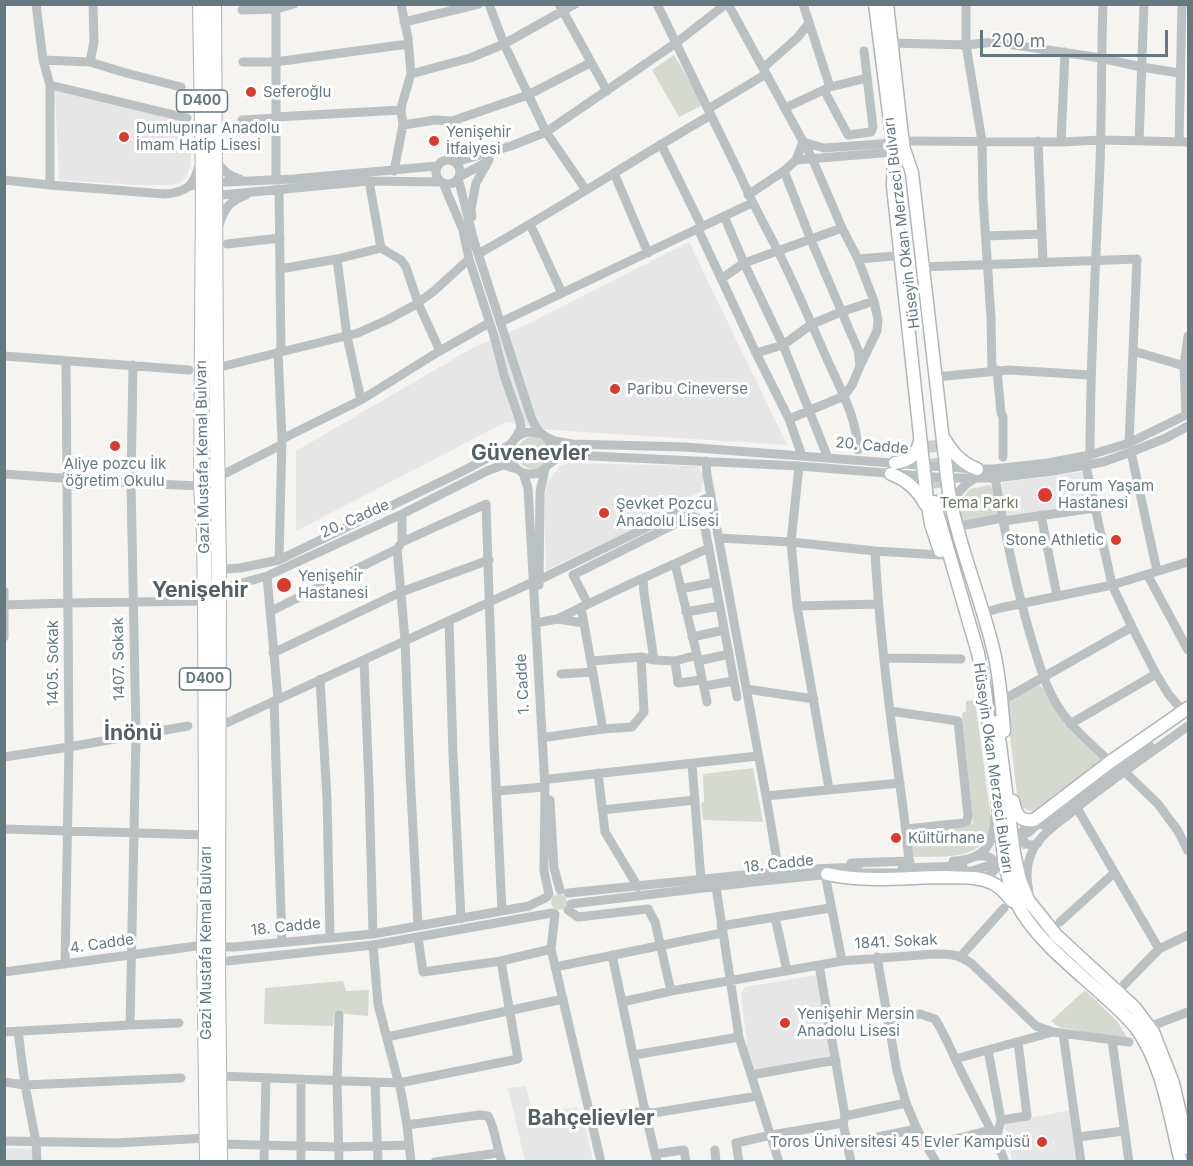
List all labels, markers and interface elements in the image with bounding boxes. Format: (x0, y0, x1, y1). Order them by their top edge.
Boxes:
scale bar (983, 18, 1170, 56)
text: 200 m (991, 30, 1046, 51)
place label: Seferoğlu (263, 83, 331, 101)
marker: Seferoğlu (244, 85, 258, 99)
road number: D400 (176, 90, 228, 112)
street label: Hüseyin Okan Merzeci Bulvarı (880, 116, 924, 330)
place label: Dumlupınar Anadolu İmam Hatip Lisesi (136, 119, 280, 154)
place label: Yenişehir İtfaiyesi (446, 123, 511, 158)
marker: Dumlupınar Anadolu İmam Hatip Lisesi (117, 130, 131, 144)
marker: Yenişehir İtfaiyesi (427, 134, 441, 148)
street label: Gazi Mustafa Kemal Bulvarı (192, 360, 214, 554)
place label: Paribu Cineverse (627, 380, 748, 398)
marker: Paribu Cineverse (608, 382, 622, 396)
street label: 20. Cadde (835, 434, 909, 458)
marker: Aliye pozcu İlk öğretim Okulu (108, 439, 122, 453)
district label: Güvenevler (471, 441, 589, 467)
place label: Aliye pozcu İlk öğretim Okulu (64, 455, 166, 490)
place label: Forum Yaşam Hastanesi (1058, 477, 1154, 512)
marker: Forum Yaşam Hastanesi (1036, 486, 1054, 504)
park label: Tema Parkı (940, 494, 1018, 512)
place label: Şevket Pozcu Anadolu Lisesi (616, 495, 719, 530)
street label: 20. Cadde (318, 496, 392, 542)
marker: Şevket Pozcu Anadolu Lisesi (597, 506, 611, 520)
place label: Stone Athletic (1005, 531, 1104, 549)
marker: Stone Athletic (1109, 533, 1123, 547)
place label: Yenişehir Hastanesi (298, 567, 368, 602)
marker: Yenişehir Hastanesi (275, 576, 293, 594)
district label: Yenişehir (152, 578, 248, 604)
street label: 1407. Sokak (109, 617, 129, 701)
street label: 1405. Sokak (44, 620, 62, 706)
street label: 1. Cadde (512, 653, 534, 715)
street label: Hüseyin Okan Merzeci Bulvarı (969, 661, 1017, 875)
road number: D400 (180, 668, 230, 690)
district label: İnönü (104, 721, 162, 747)
place label: Kültürhane (908, 829, 985, 847)
marker: Kültürhane (889, 831, 903, 845)
street label: Gazi Mustafa Kemal Bulvarı (197, 846, 215, 1040)
street label: 18. Cadde (743, 851, 815, 877)
street label: 18. Cadde (250, 914, 322, 940)
street label: 4. Cadde (69, 931, 135, 957)
street label: 1841. Sokak (854, 931, 938, 953)
place label: Yenişehir Mersin Anadolu Lisesi (797, 1005, 915, 1040)
marker: Yenişehir Mersin Anadolu Lisesi (778, 1016, 792, 1030)
district label: Bahçelievler (528, 1106, 654, 1132)
place label: Toros Üniversitesi 45 Evler Kampüsü (770, 1133, 1030, 1151)
marker: Toros Üniversitesi 45 Evler Kampüsü (1035, 1135, 1049, 1149)

